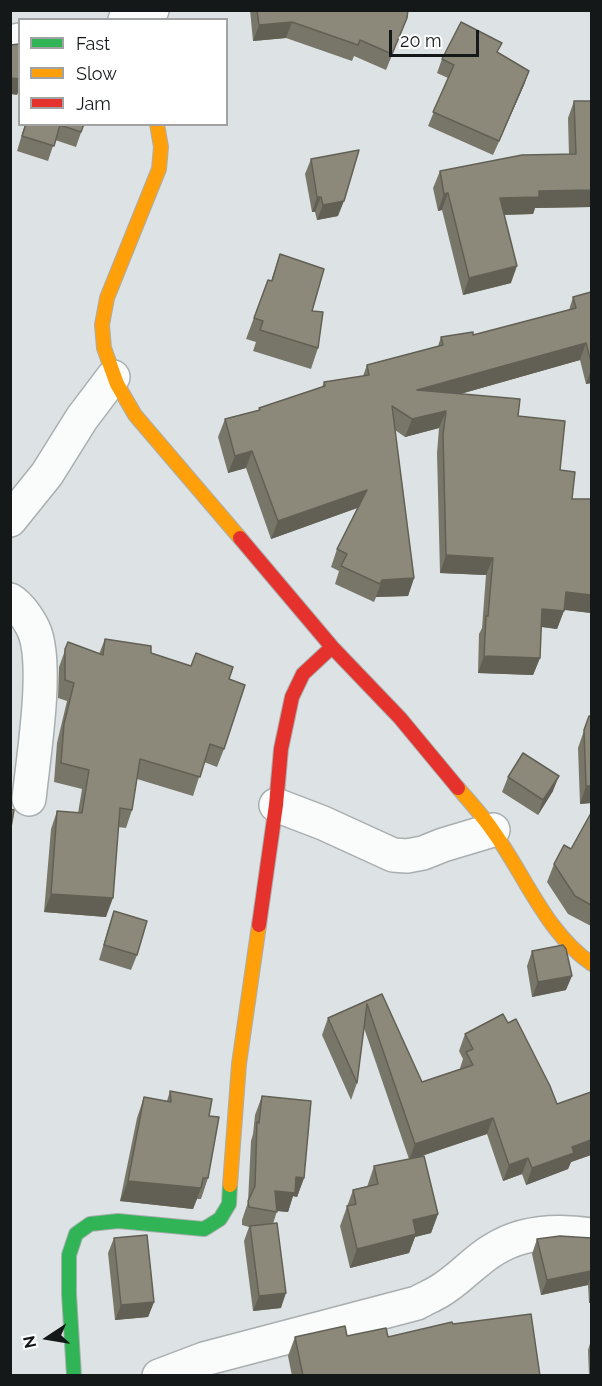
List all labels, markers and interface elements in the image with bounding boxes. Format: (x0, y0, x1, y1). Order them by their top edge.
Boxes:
legend (18, 18, 228, 126)
scale bar (392, 18, 482, 56)
text: 20 m (400, 30, 442, 51)
text: Fast (76, 33, 110, 54)
text: Slow (76, 63, 117, 84)
text: Jam (76, 93, 111, 114)
north arrow (18, 1308, 78, 1368)
text: N (19, 1334, 40, 1350)

